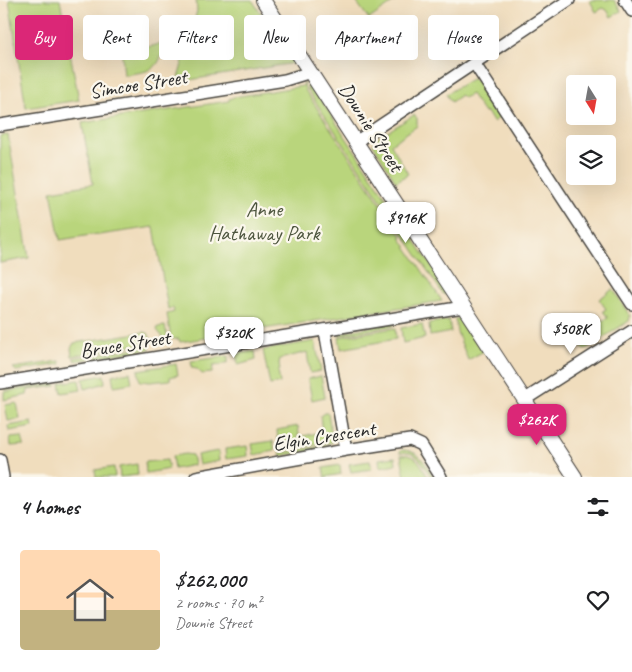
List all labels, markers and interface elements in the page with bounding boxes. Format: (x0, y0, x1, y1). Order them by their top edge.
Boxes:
chip: Buy (15, 15, 73, 60)
chip: Rent (83, 15, 149, 60)
chip: Filters (159, 15, 234, 60)
chip: New (244, 15, 306, 60)
chip: Apartment (316, 15, 418, 60)
chip: House (428, 15, 499, 60)
street label: Simcoe Street (87, 63, 191, 105)
north arrow (566, 75, 616, 125)
map controls (566, 75, 616, 185)
street label: Downie Street (333, 78, 411, 178)
button: layers (566, 135, 616, 185)
park label: Anne Hathaway Park (209, 196, 321, 246)
pin: $916K (371, 202, 441, 244)
text: $916K (387, 208, 425, 228)
pin: $508K (536, 312, 606, 355)
pin: $320K (199, 316, 269, 359)
text: $508K (553, 319, 589, 339)
text: $320K (216, 323, 252, 343)
street label: Bruce Street (78, 324, 174, 364)
pin: $262K (502, 404, 572, 446)
text: $262K (518, 410, 556, 430)
street label: Elgin Crescent (271, 415, 379, 457)
icon: filters (584, 493, 612, 521)
text: 4 homes (20, 494, 79, 520)
text: $262,000 (175, 567, 246, 593)
icon: home (60, 570, 120, 630)
icon: heart (584, 586, 612, 614)
text: 2 rooms · 70 m² (175, 593, 261, 613)
text: Downie Street (175, 613, 252, 633)

